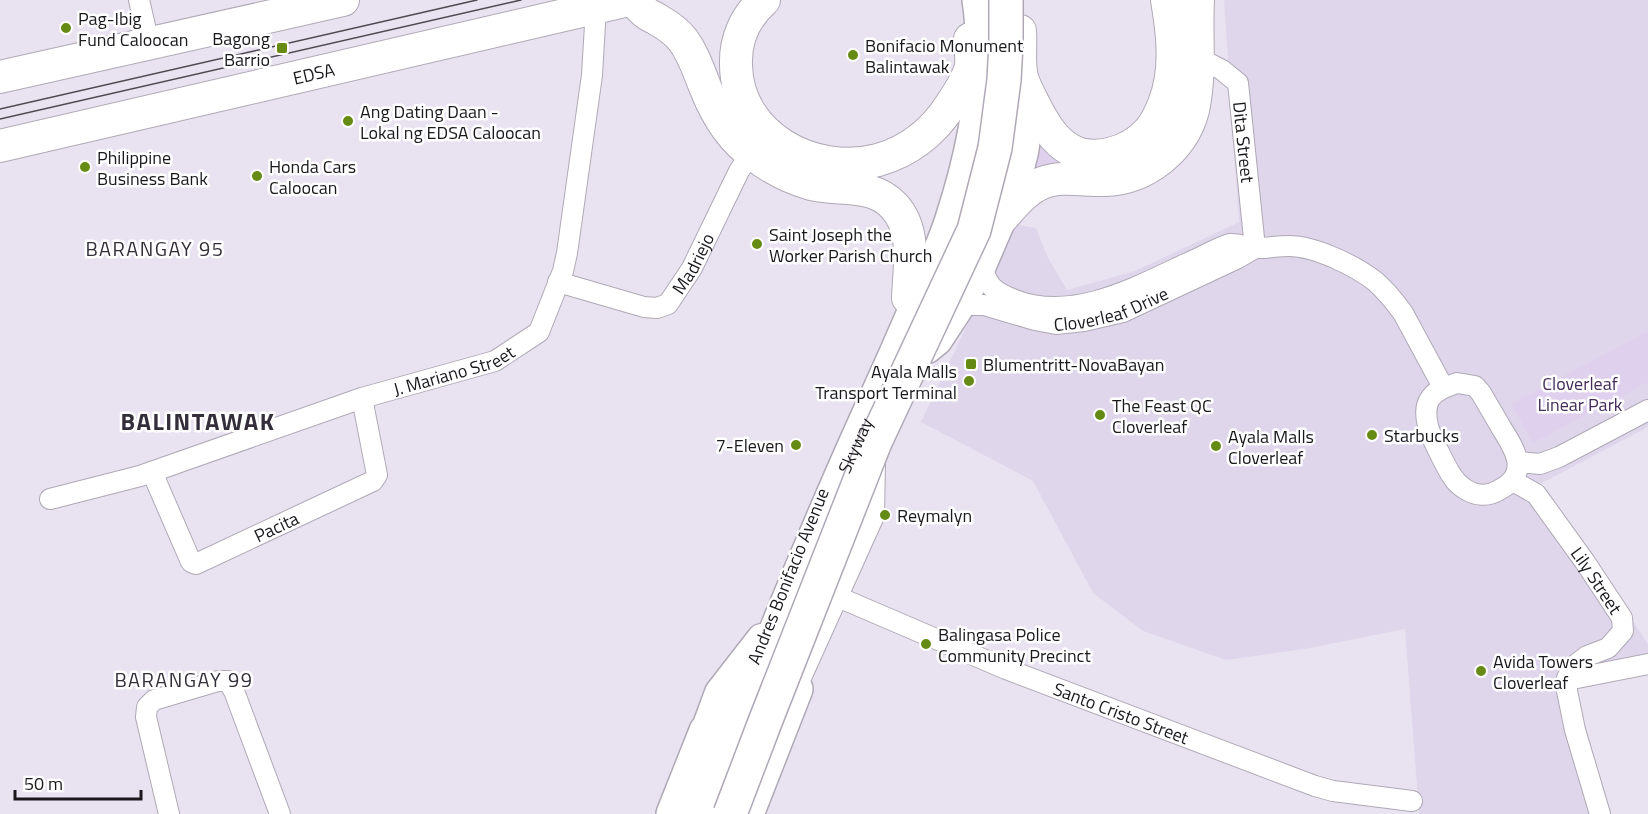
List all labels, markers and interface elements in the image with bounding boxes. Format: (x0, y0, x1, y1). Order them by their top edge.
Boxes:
place label: Pag-Ibig Fund Caloocan (78, 5, 188, 53)
marker: Pag-Ibig Fund Caloocan (59, 21, 73, 35)
place label: Bagong Barrio (212, 25, 270, 73)
place label: Bonifacio Monument Balintawak (865, 32, 1024, 80)
marker: Bagong Barrio (275, 41, 289, 55)
marker: Bonifacio Monument Balintawak (846, 48, 860, 62)
street label: EDSA (290, 55, 337, 91)
place label: Ang Dating Daan - Lokal ng EDSA Caloocan (360, 98, 541, 146)
street label: Dita Street (1226, 100, 1262, 185)
marker: Ang Dating Daan - Lokal ng EDSA Caloocan (341, 114, 355, 128)
place label: Philippine Business Bank (97, 144, 208, 192)
place label: Honda Cars Caloocan (269, 153, 356, 201)
marker: Philippine Business Bank (78, 160, 92, 174)
marker: Honda Cars Caloocan (250, 169, 264, 183)
place label: Saint Joseph the Worker Parish Church (769, 221, 932, 269)
street label: Madriejo (665, 228, 721, 299)
district label: BARANGAY 95 (86, 233, 225, 264)
marker: Saint Joseph the Worker Parish Church (750, 237, 764, 251)
street label: Cloverleaf Drive (1052, 279, 1172, 338)
street label: J. Mariano Street (390, 338, 520, 402)
place label: Blumentritt-NovaBayan (983, 351, 1164, 378)
marker: Blumentritt-NovaBayan (964, 357, 978, 371)
place label: Ayala Malls Transport Terminal (815, 358, 957, 406)
park label: Cloverleaf Linear Park (1538, 370, 1623, 418)
marker: Ayala Malls Transport Terminal (962, 374, 976, 388)
place label: The Feast QC Cloverleaf (1112, 392, 1212, 440)
district label: BALINTAWAK (121, 403, 275, 439)
marker: The Feast QC Cloverleaf (1093, 408, 1107, 422)
street label: Skyway (831, 413, 879, 477)
place label: Starbucks (1384, 422, 1459, 449)
place label: Ayala Malls Cloverleaf (1228, 423, 1314, 471)
marker: Starbucks (1365, 428, 1379, 442)
place label: 7-Eleven (716, 432, 784, 459)
marker: 7-Eleven (789, 438, 803, 452)
marker: Ayala Malls Cloverleaf (1209, 439, 1223, 453)
street label: Andres Bonifacio Avenue (740, 484, 836, 668)
place label: Reymalyn (897, 502, 972, 529)
street label: Pacita (249, 504, 303, 549)
marker: Reymalyn (878, 508, 892, 522)
street label: Lily Street (1565, 541, 1630, 620)
place label: Balingasa Police Community Precinct (938, 621, 1091, 669)
marker: Balingasa Police Community Precinct (919, 637, 933, 651)
place label: Avida Towers Cloverleaf (1493, 648, 1593, 696)
district label: BARANGAY 99 (115, 664, 254, 695)
marker: Avida Towers Cloverleaf (1474, 664, 1488, 678)
street label: Santo Cristo Street (1050, 675, 1193, 751)
scale bar (15, 763, 141, 801)
text: 50 m (24, 770, 63, 797)

